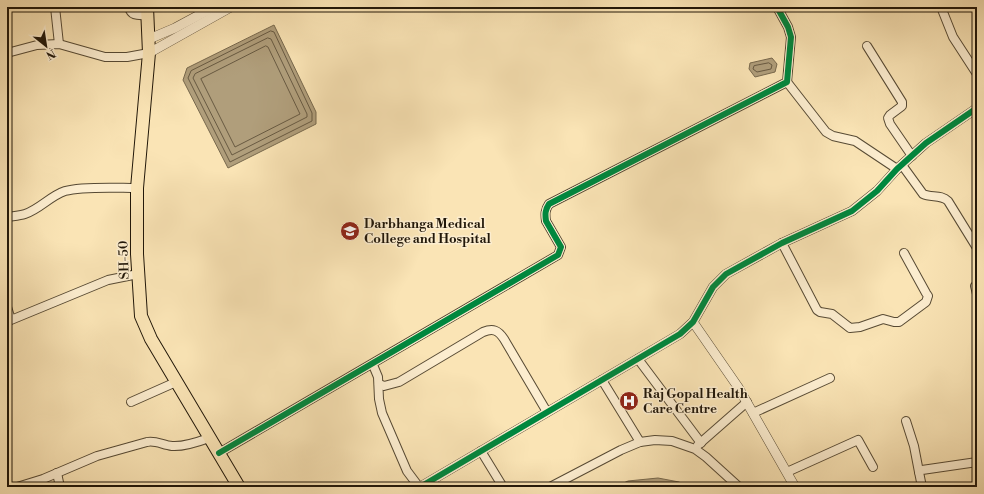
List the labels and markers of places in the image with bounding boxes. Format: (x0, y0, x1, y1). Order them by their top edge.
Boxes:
place label: Darbhanga Medical College and Hospital (364, 216, 492, 247)
school or university icon: Darbhanga Medical College and Hospital (339, 220, 361, 242)
place label: Raj Gopal Health Care Centre (643, 386, 748, 417)
hospital icon: Raj Gopal Health Care Centre (618, 390, 640, 412)

